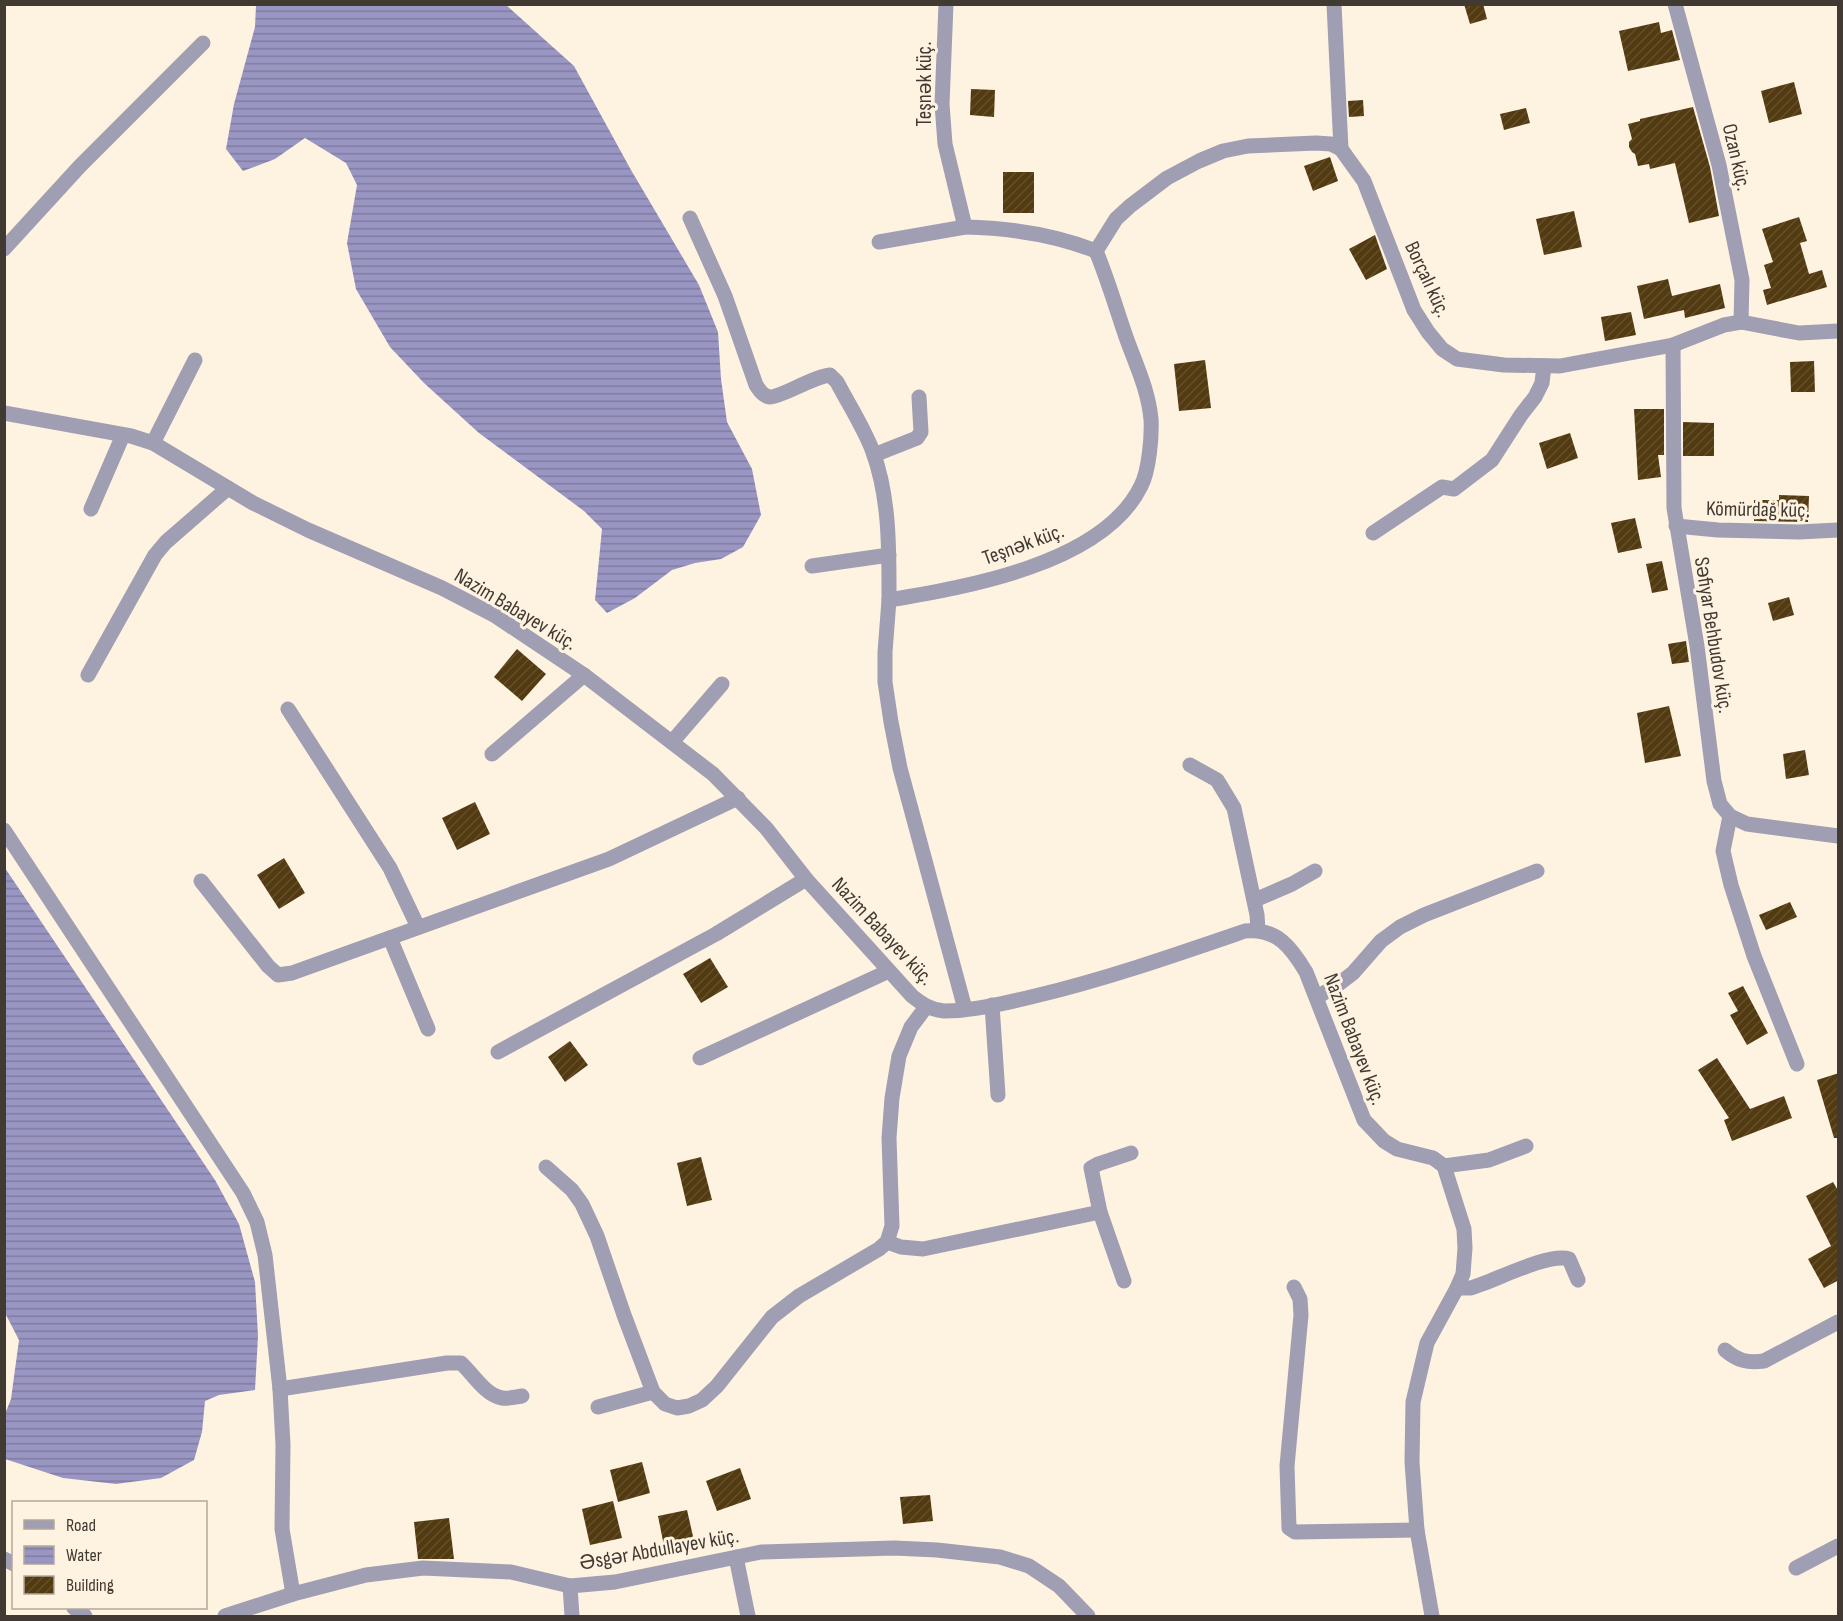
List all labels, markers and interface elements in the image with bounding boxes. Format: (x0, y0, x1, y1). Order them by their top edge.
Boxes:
street label: Teşnək küç. (912, 42, 937, 126)
street label: Ozan küç. (1717, 121, 1756, 193)
street label: Borçalı küç. (1399, 237, 1456, 321)
street label: Kömürdağ küç. (1706, 496, 1810, 523)
street label: Teşnək küç. (979, 518, 1067, 571)
street label: Səfiyar Behbudov küç. (1689, 555, 1738, 715)
street label: Nazim Babayev küç. (450, 563, 582, 656)
street label: Nazim Babayev küç. (826, 872, 939, 991)
street label: Nazim Babayev küç. (1318, 970, 1391, 1108)
legend (12, 1501, 207, 1609)
text: Road (66, 1515, 96, 1536)
street label: Əsgər Abdullayev küç. (578, 1523, 741, 1576)
text: Water (66, 1545, 102, 1566)
text: Building (66, 1575, 114, 1596)

